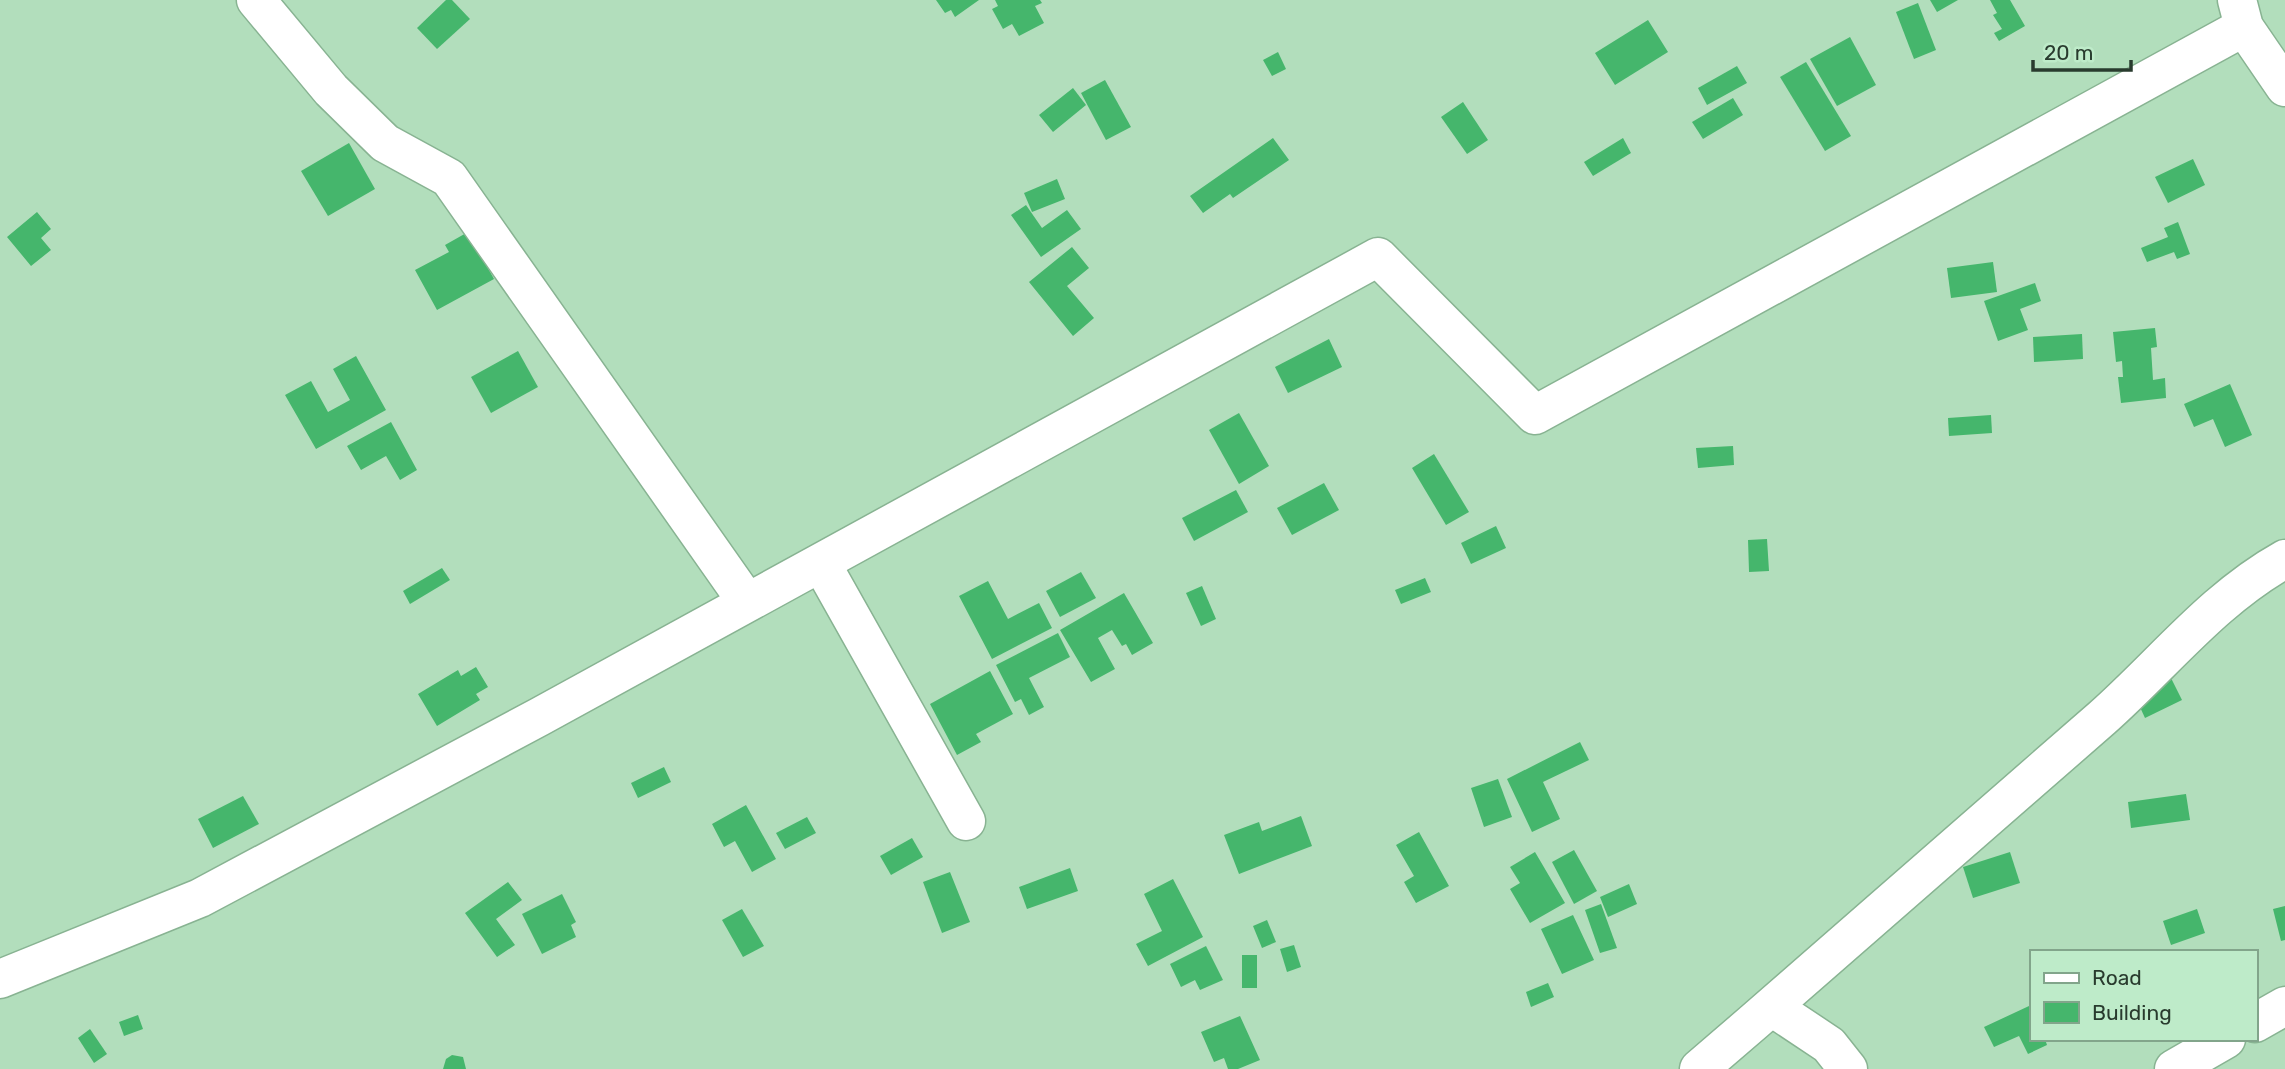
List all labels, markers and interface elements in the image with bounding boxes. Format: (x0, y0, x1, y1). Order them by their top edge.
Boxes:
scale bar (2033, 28, 2131, 72)
text: 20 m (2044, 40, 2093, 65)
legend (2030, 950, 2257, 1041)
text: Road (2092, 965, 2142, 990)
text: Building (2092, 1000, 2172, 1025)

